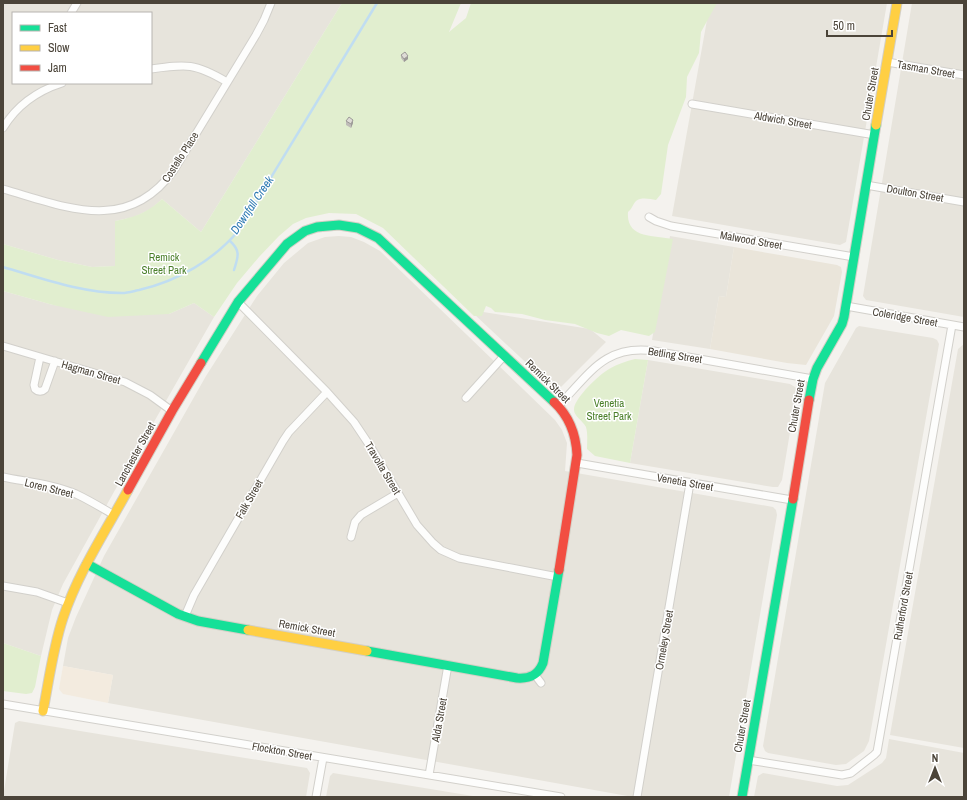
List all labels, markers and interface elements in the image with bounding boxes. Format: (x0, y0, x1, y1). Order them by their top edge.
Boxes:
legend (12, 12, 152, 84)
scale bar (827, 12, 892, 38)
text: 50 m (833, 18, 855, 34)
text: Fast (48, 20, 67, 36)
text: Slow (48, 40, 70, 56)
street label: Tasman Street (896, 57, 956, 81)
text: Jam (48, 60, 67, 76)
street label: Chuter Street (858, 66, 882, 122)
street label: Aldwich Street (752, 108, 813, 132)
street label: Costello Place (158, 129, 202, 185)
water label: Downfall Creek (227, 172, 278, 237)
street label: Doulton Street (885, 181, 945, 205)
street label: Malwood Street (719, 228, 784, 252)
park label: Remick Street Park (141, 250, 187, 277)
street label: Coleridge Street (871, 304, 939, 330)
street label: Betling Street (647, 344, 704, 366)
street label: Remick Street (523, 356, 574, 406)
street label: Hagman Street (60, 357, 123, 387)
street label: Chuter Street (784, 378, 808, 434)
park label: Venetia Street Park (586, 396, 632, 423)
street label: Lanchester Street (112, 419, 159, 489)
street label: Travolta Street (362, 439, 404, 497)
street label: Venetia Street (656, 470, 715, 494)
street label: Loren Street (23, 475, 75, 501)
street label: Falk Street (232, 476, 266, 521)
street label: Rutherford Street (890, 570, 916, 641)
street label: Ormeley Street (652, 608, 676, 671)
street label: Remick Street (278, 616, 337, 640)
street label: Alda Street (428, 696, 450, 744)
street label: Chuter Street (730, 698, 754, 754)
street label: Flockton Street (251, 739, 314, 763)
north arrow (915, 748, 955, 788)
text: N (932, 751, 938, 765)

